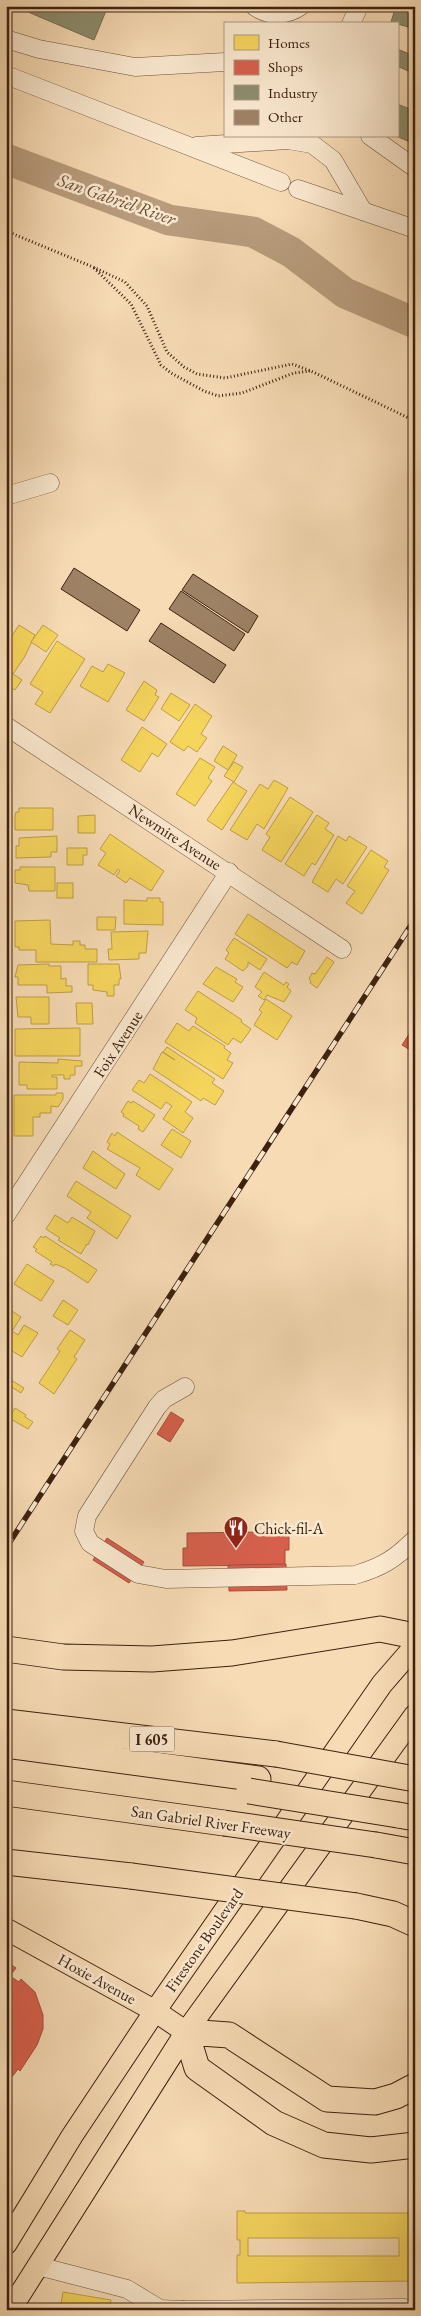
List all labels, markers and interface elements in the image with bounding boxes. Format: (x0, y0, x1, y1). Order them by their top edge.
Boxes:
legend (224, 22, 398, 138)
text: Homes (268, 33, 310, 52)
text: Shops (268, 57, 303, 76)
text: Industry (268, 83, 318, 102)
text: Other (268, 107, 303, 126)
water label: San Gabriel River (54, 168, 180, 230)
street label: Newmire Avenue (124, 799, 226, 875)
street label: Foix Avenue (89, 1007, 147, 1081)
restaurant icon: Chick-fil-A (223, 1515, 249, 1549)
place label: Chick-fil-A (254, 1518, 324, 1539)
road number: I 605 (130, 1726, 174, 1752)
street label: San Gabriel River Freeway (130, 1800, 293, 1844)
street label: Firestone Boulevard (160, 1883, 248, 1996)
street label: Hoxie Avenue (54, 1949, 140, 2009)

